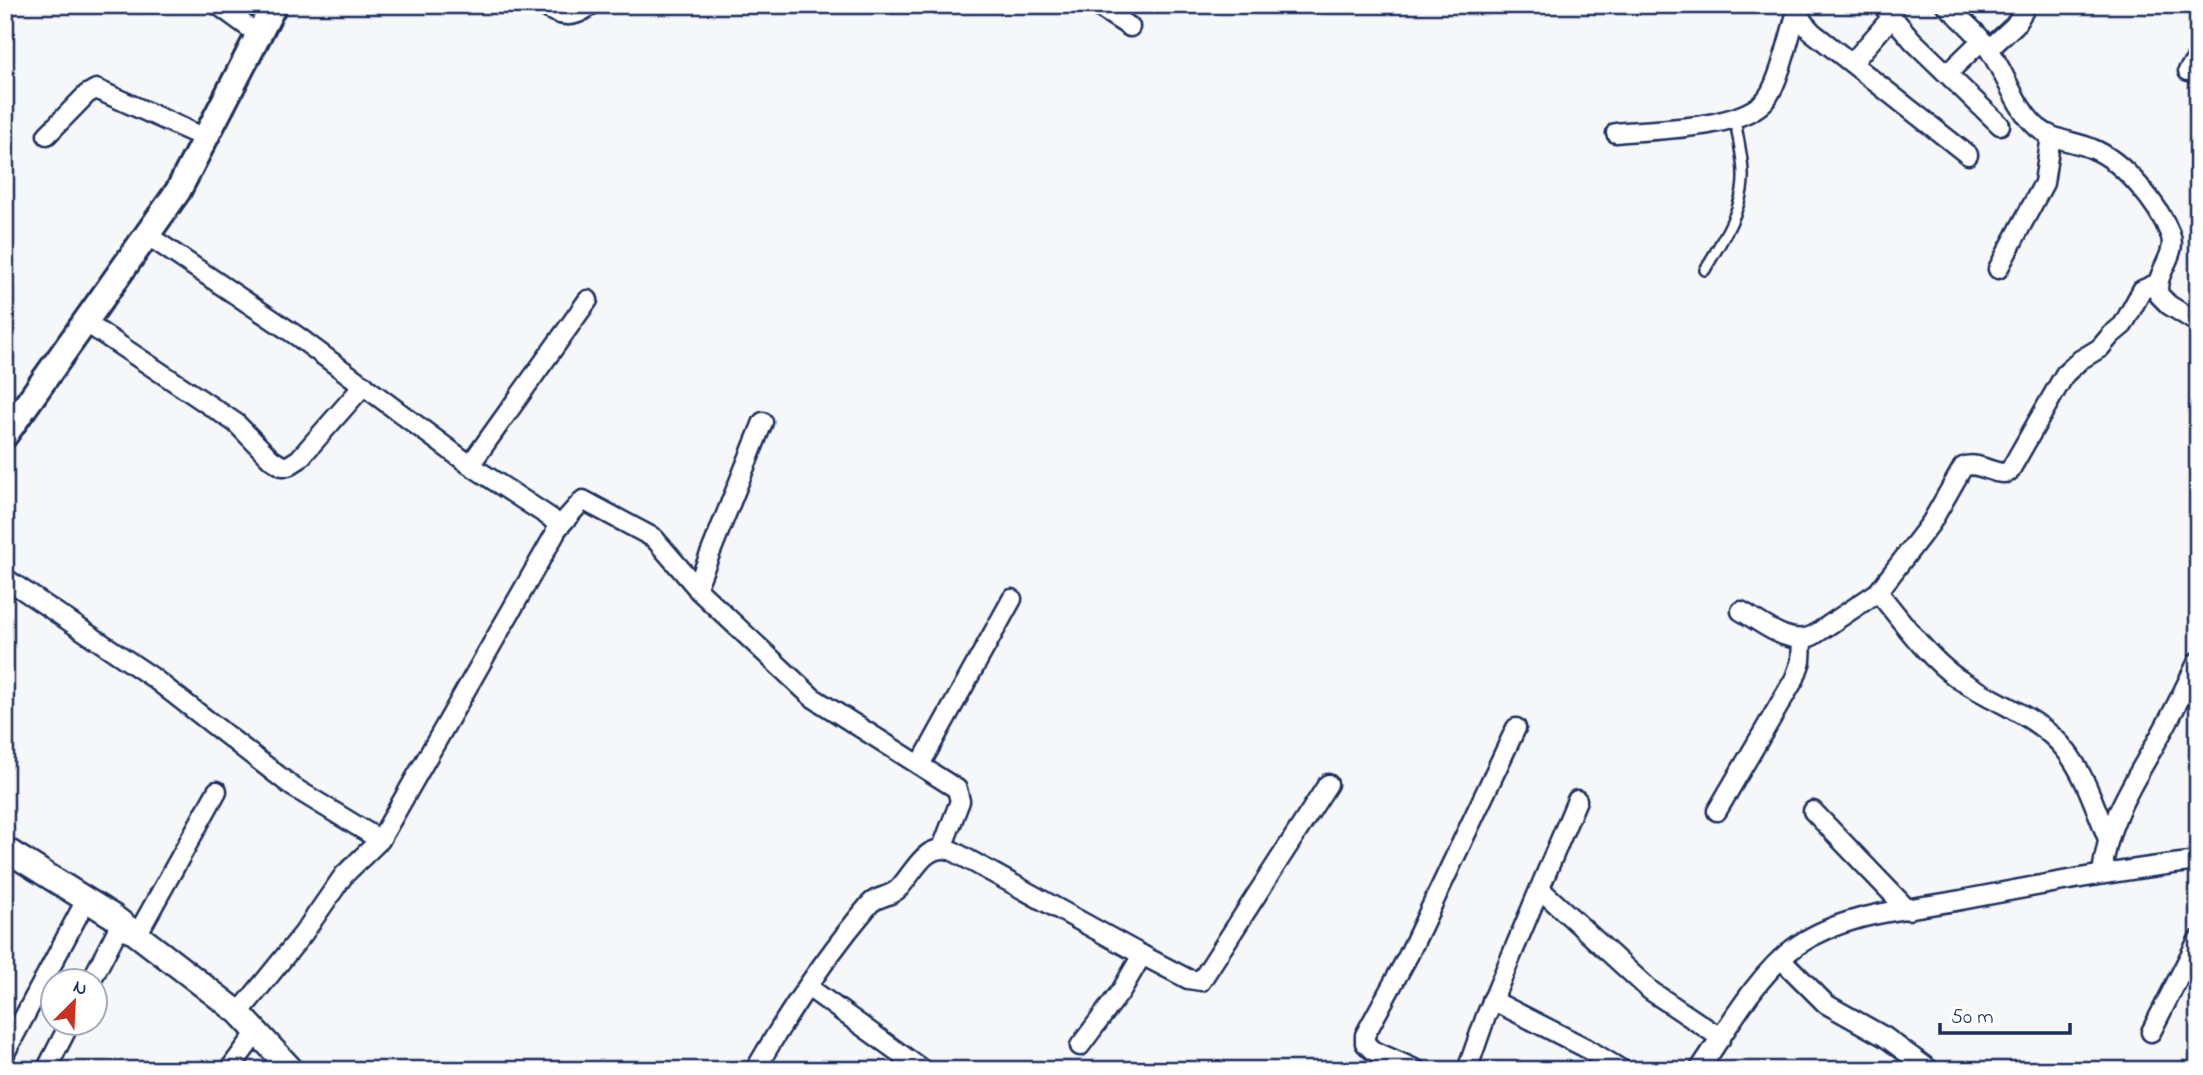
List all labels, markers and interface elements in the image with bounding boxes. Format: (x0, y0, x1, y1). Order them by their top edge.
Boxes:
north arrow (38, 967, 108, 1036)
text: N (69, 974, 91, 1004)
scale bar (1940, 991, 2070, 1035)
text: 50 m (1951, 1003, 1994, 1033)

